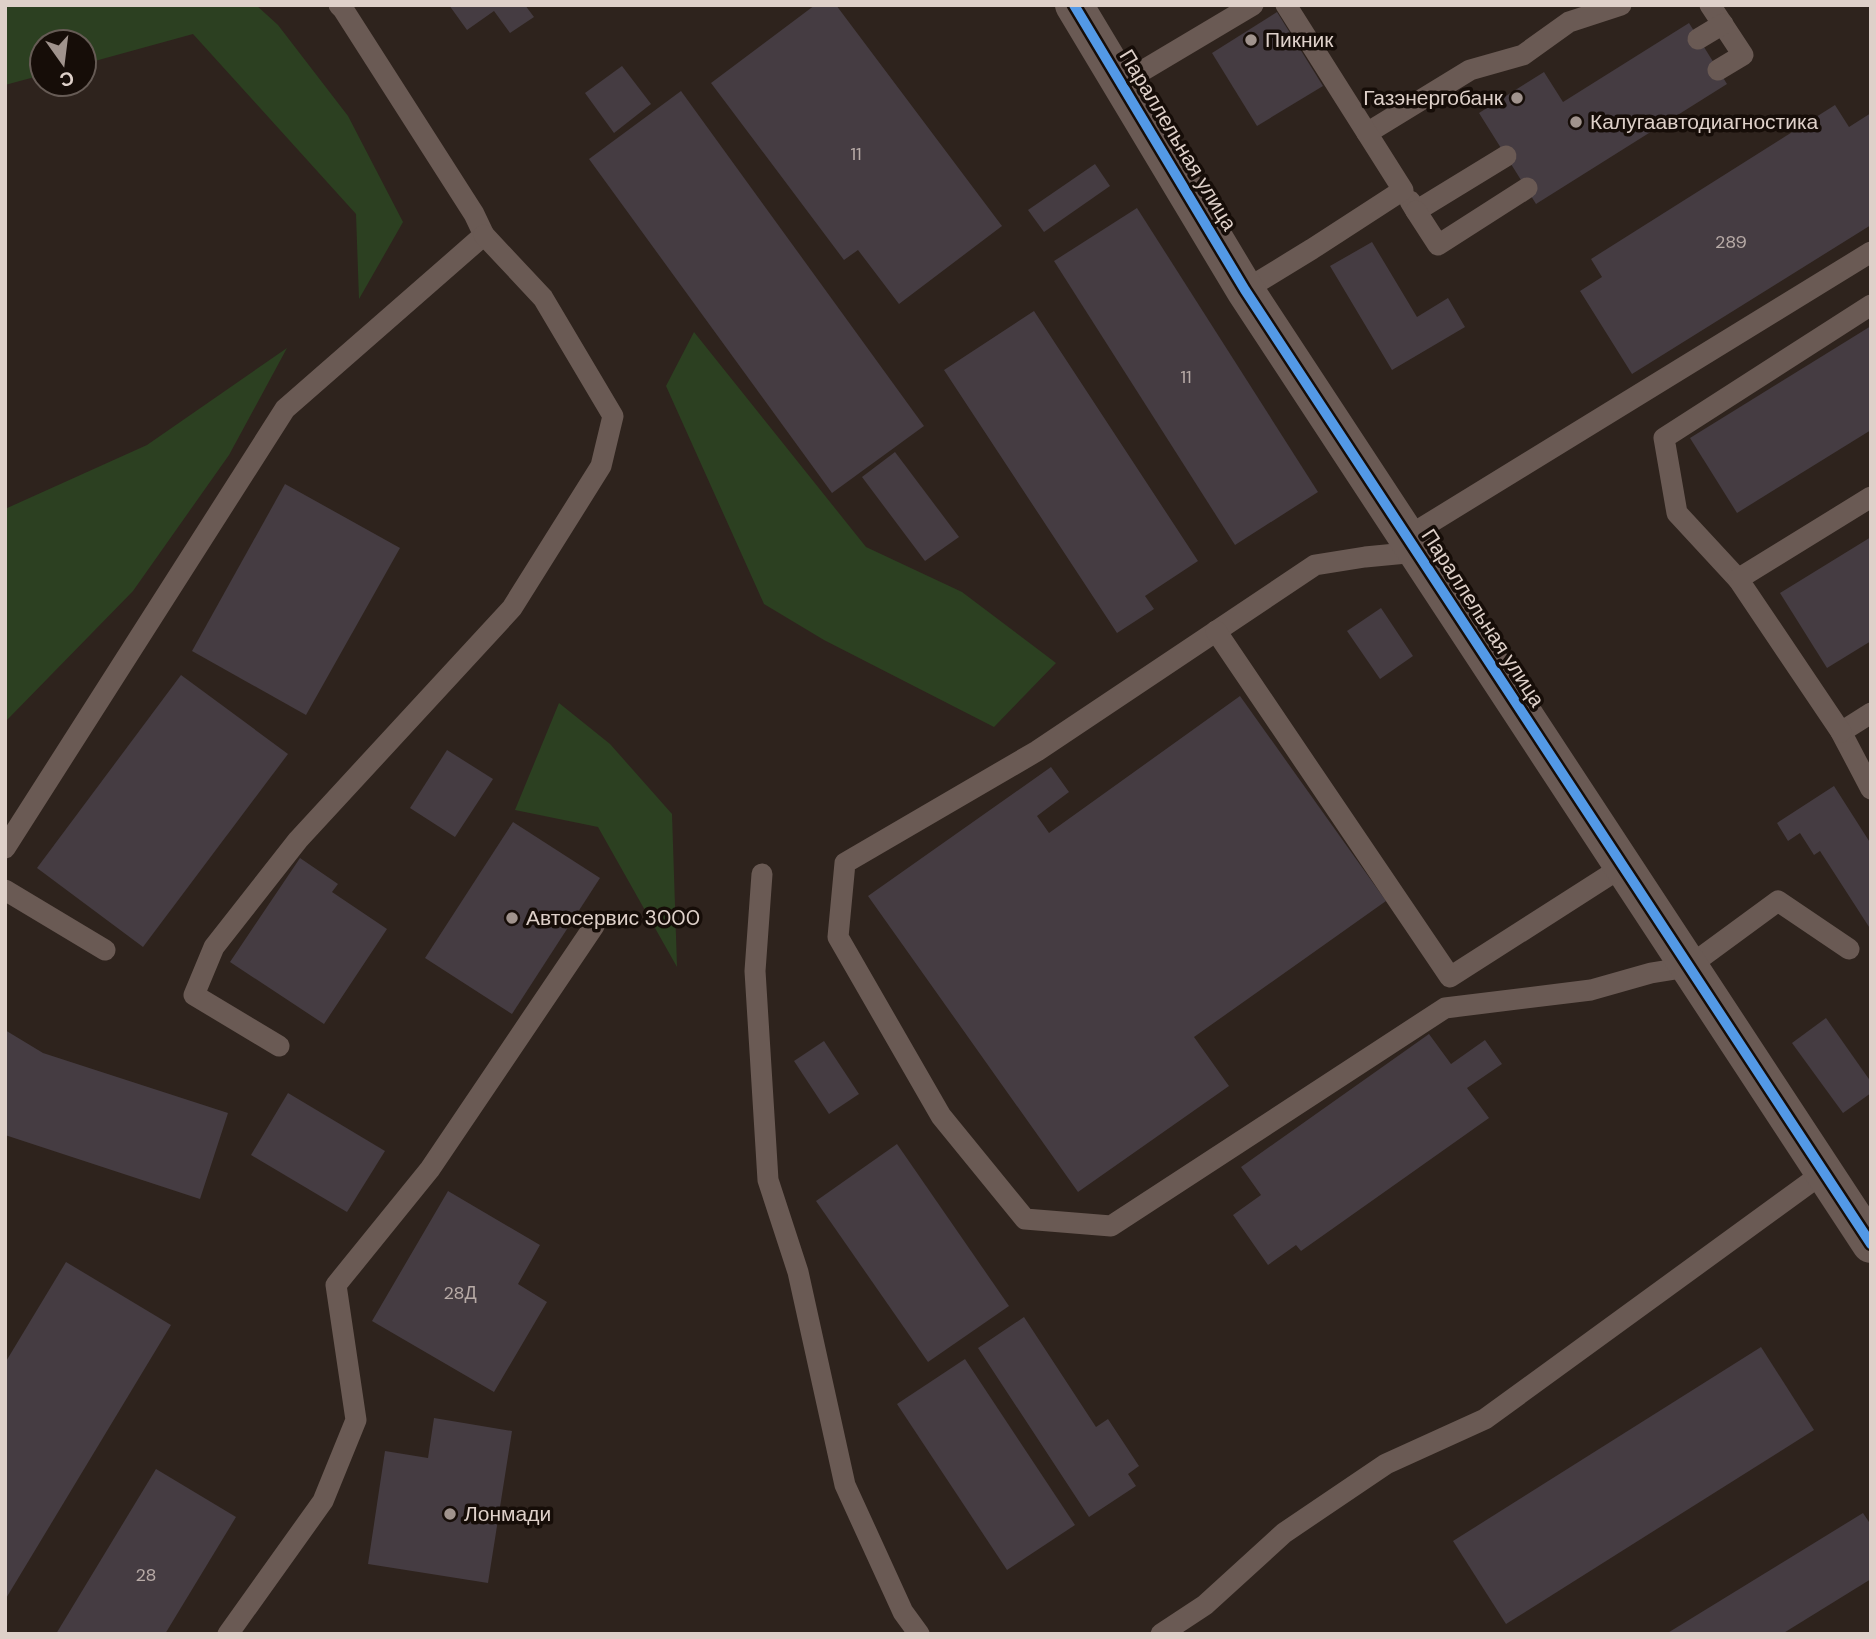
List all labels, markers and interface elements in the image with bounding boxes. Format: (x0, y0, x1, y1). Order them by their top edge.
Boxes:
place label: Пикник (1265, 26, 1334, 54)
north arrow (28, 28, 98, 98)
marker: Пикник (1243, 32, 1259, 48)
street label: Параллельная улица (1113, 44, 1243, 236)
text: С (57, 65, 77, 93)
place label: Газэнергобанк (1363, 84, 1504, 112)
marker: Газэнергобанк (1509, 90, 1525, 106)
place label: Калугаавтодиагностика (1590, 108, 1819, 136)
marker: Калугаавтодиагностика (1568, 114, 1584, 130)
house number: 11 (850, 142, 862, 166)
house number: 289 (1715, 230, 1747, 254)
house number: 11 (1180, 365, 1192, 389)
street label: Параллельная улица (1415, 524, 1551, 713)
place label: Автосервис 3000 (526, 904, 700, 932)
marker: Автосервис 3000 (504, 910, 520, 926)
house number: 28Д (443, 1281, 477, 1305)
place label: Лонмади (464, 1500, 551, 1528)
marker: Лонмади (442, 1506, 458, 1522)
house number: 28 (135, 1563, 157, 1587)

